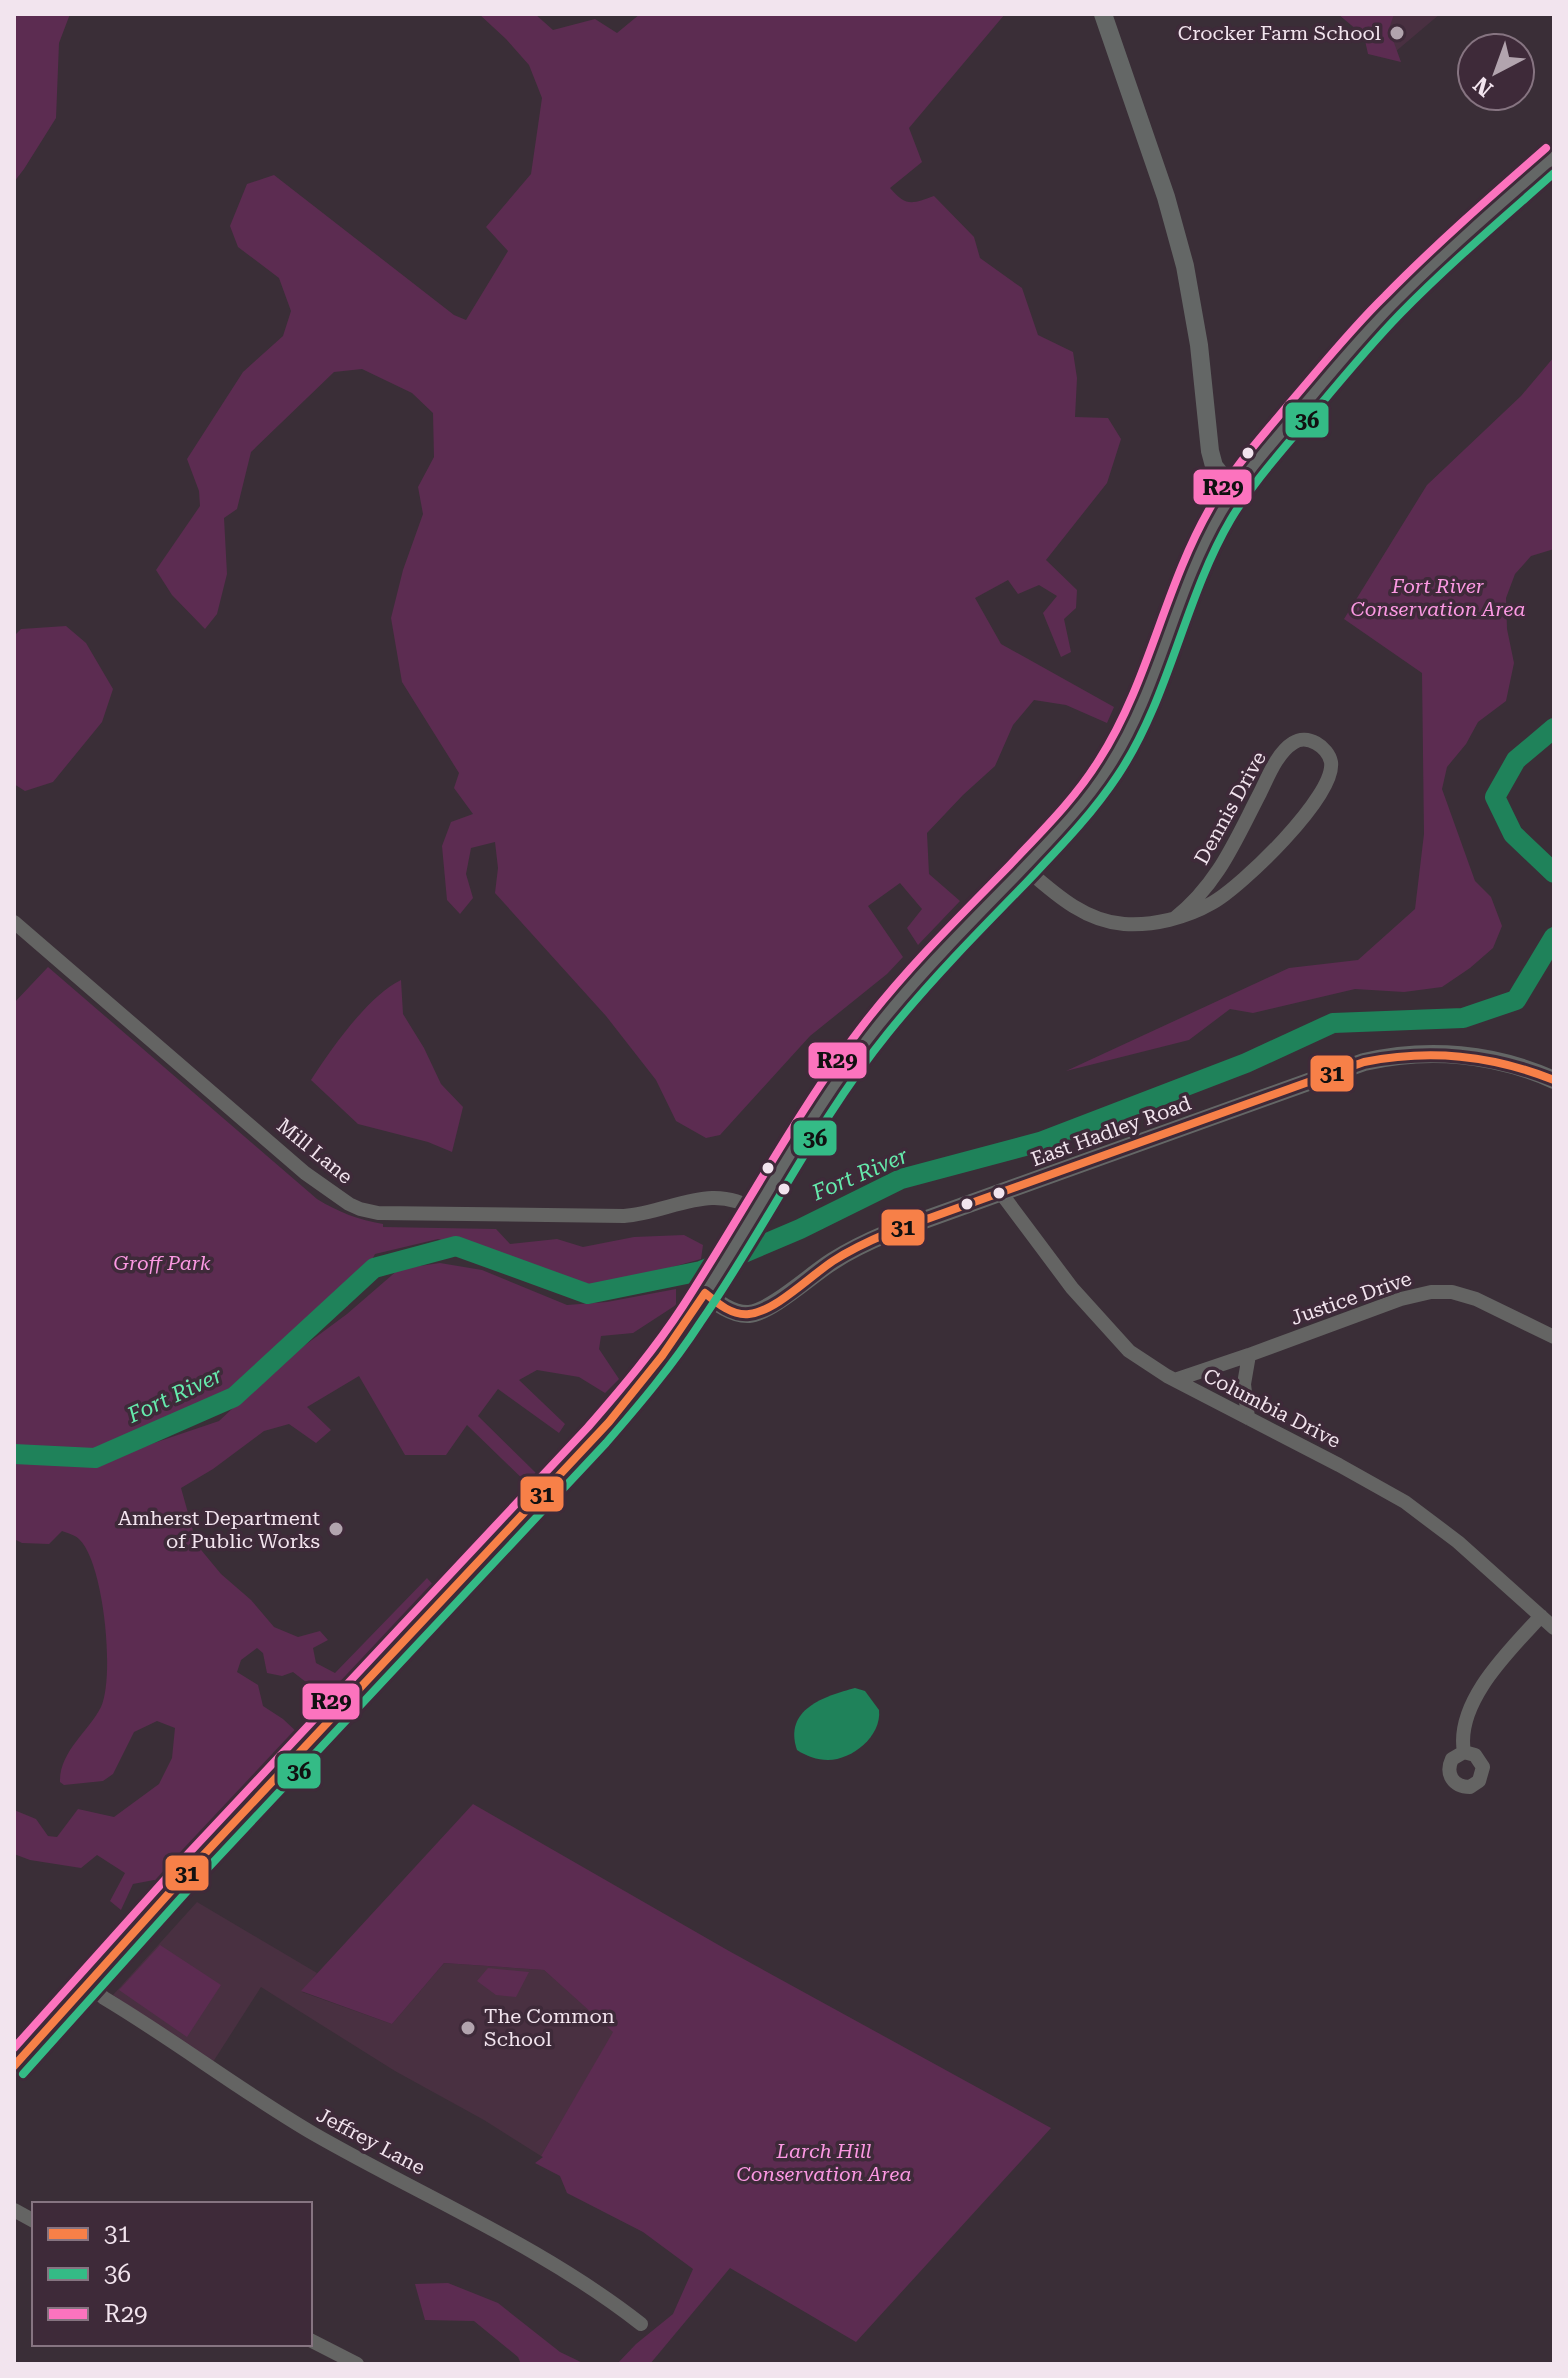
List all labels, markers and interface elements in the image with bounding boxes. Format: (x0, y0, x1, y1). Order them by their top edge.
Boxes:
place label: Crocker Farm School (1178, 21, 1381, 45)
marker: Crocker Farm School (1388, 24, 1406, 42)
north arrow (1456, 32, 1536, 112)
text: N (1469, 72, 1498, 102)
line badge: 36 (1284, 401, 1330, 439)
text: 36 (1295, 408, 1319, 433)
unlabelled marker (1240, 445, 1256, 461)
line badge: R29 (1192, 468, 1253, 506)
text: R29 (1203, 475, 1244, 500)
park label: Fort River Conservation Area (1351, 574, 1525, 621)
street label: Dennis Drive (1189, 747, 1271, 869)
line badge: R29 (807, 1041, 868, 1080)
text: R29 (817, 1048, 858, 1073)
line badge: 31 (1309, 1054, 1355, 1093)
text: 31 (1320, 1061, 1344, 1086)
street label: East Hadley Road (1028, 1091, 1195, 1171)
street label: Mill Lane (272, 1113, 358, 1189)
line badge: 36 (792, 1119, 838, 1157)
text: 36 (803, 1126, 827, 1151)
water label: Fort River (807, 1143, 912, 1206)
unlabelled marker (760, 1160, 776, 1176)
unlabelled marker (776, 1181, 792, 1197)
unlabelled marker (991, 1185, 1007, 1201)
unlabelled marker (959, 1196, 975, 1212)
line badge: 31 (880, 1208, 926, 1247)
text: 31 (891, 1215, 915, 1240)
park label: Groff Park (113, 1251, 211, 1275)
street label: Justice Drive (1287, 1266, 1415, 1330)
water label: Fort River (123, 1362, 226, 1428)
street label: Columbia Drive (1199, 1363, 1345, 1453)
line badge: 31 (519, 1475, 565, 1513)
text: 31 (530, 1482, 554, 1507)
place label: Amherst Department of Public Works (118, 1506, 321, 1553)
marker: Amherst Department of Public Works (327, 1520, 345, 1538)
line badge: R29 (301, 1682, 361, 1721)
text: R29 (311, 1689, 352, 1714)
line badge: 36 (276, 1752, 322, 1790)
text: 36 (287, 1759, 311, 1784)
line badge: 31 (164, 1854, 210, 1892)
text: 31 (175, 1861, 199, 1886)
place label: The Common School (484, 2004, 615, 2051)
marker: The Common School (459, 2019, 477, 2037)
street label: Jeffrey Lane (313, 2102, 429, 2180)
park label: Larch Hill Conservation Area (737, 2139, 911, 2186)
legend (32, 2202, 312, 2346)
text: 31 (104, 2220, 131, 2248)
text: 36 (104, 2260, 131, 2288)
text: R29 (104, 2300, 148, 2328)

